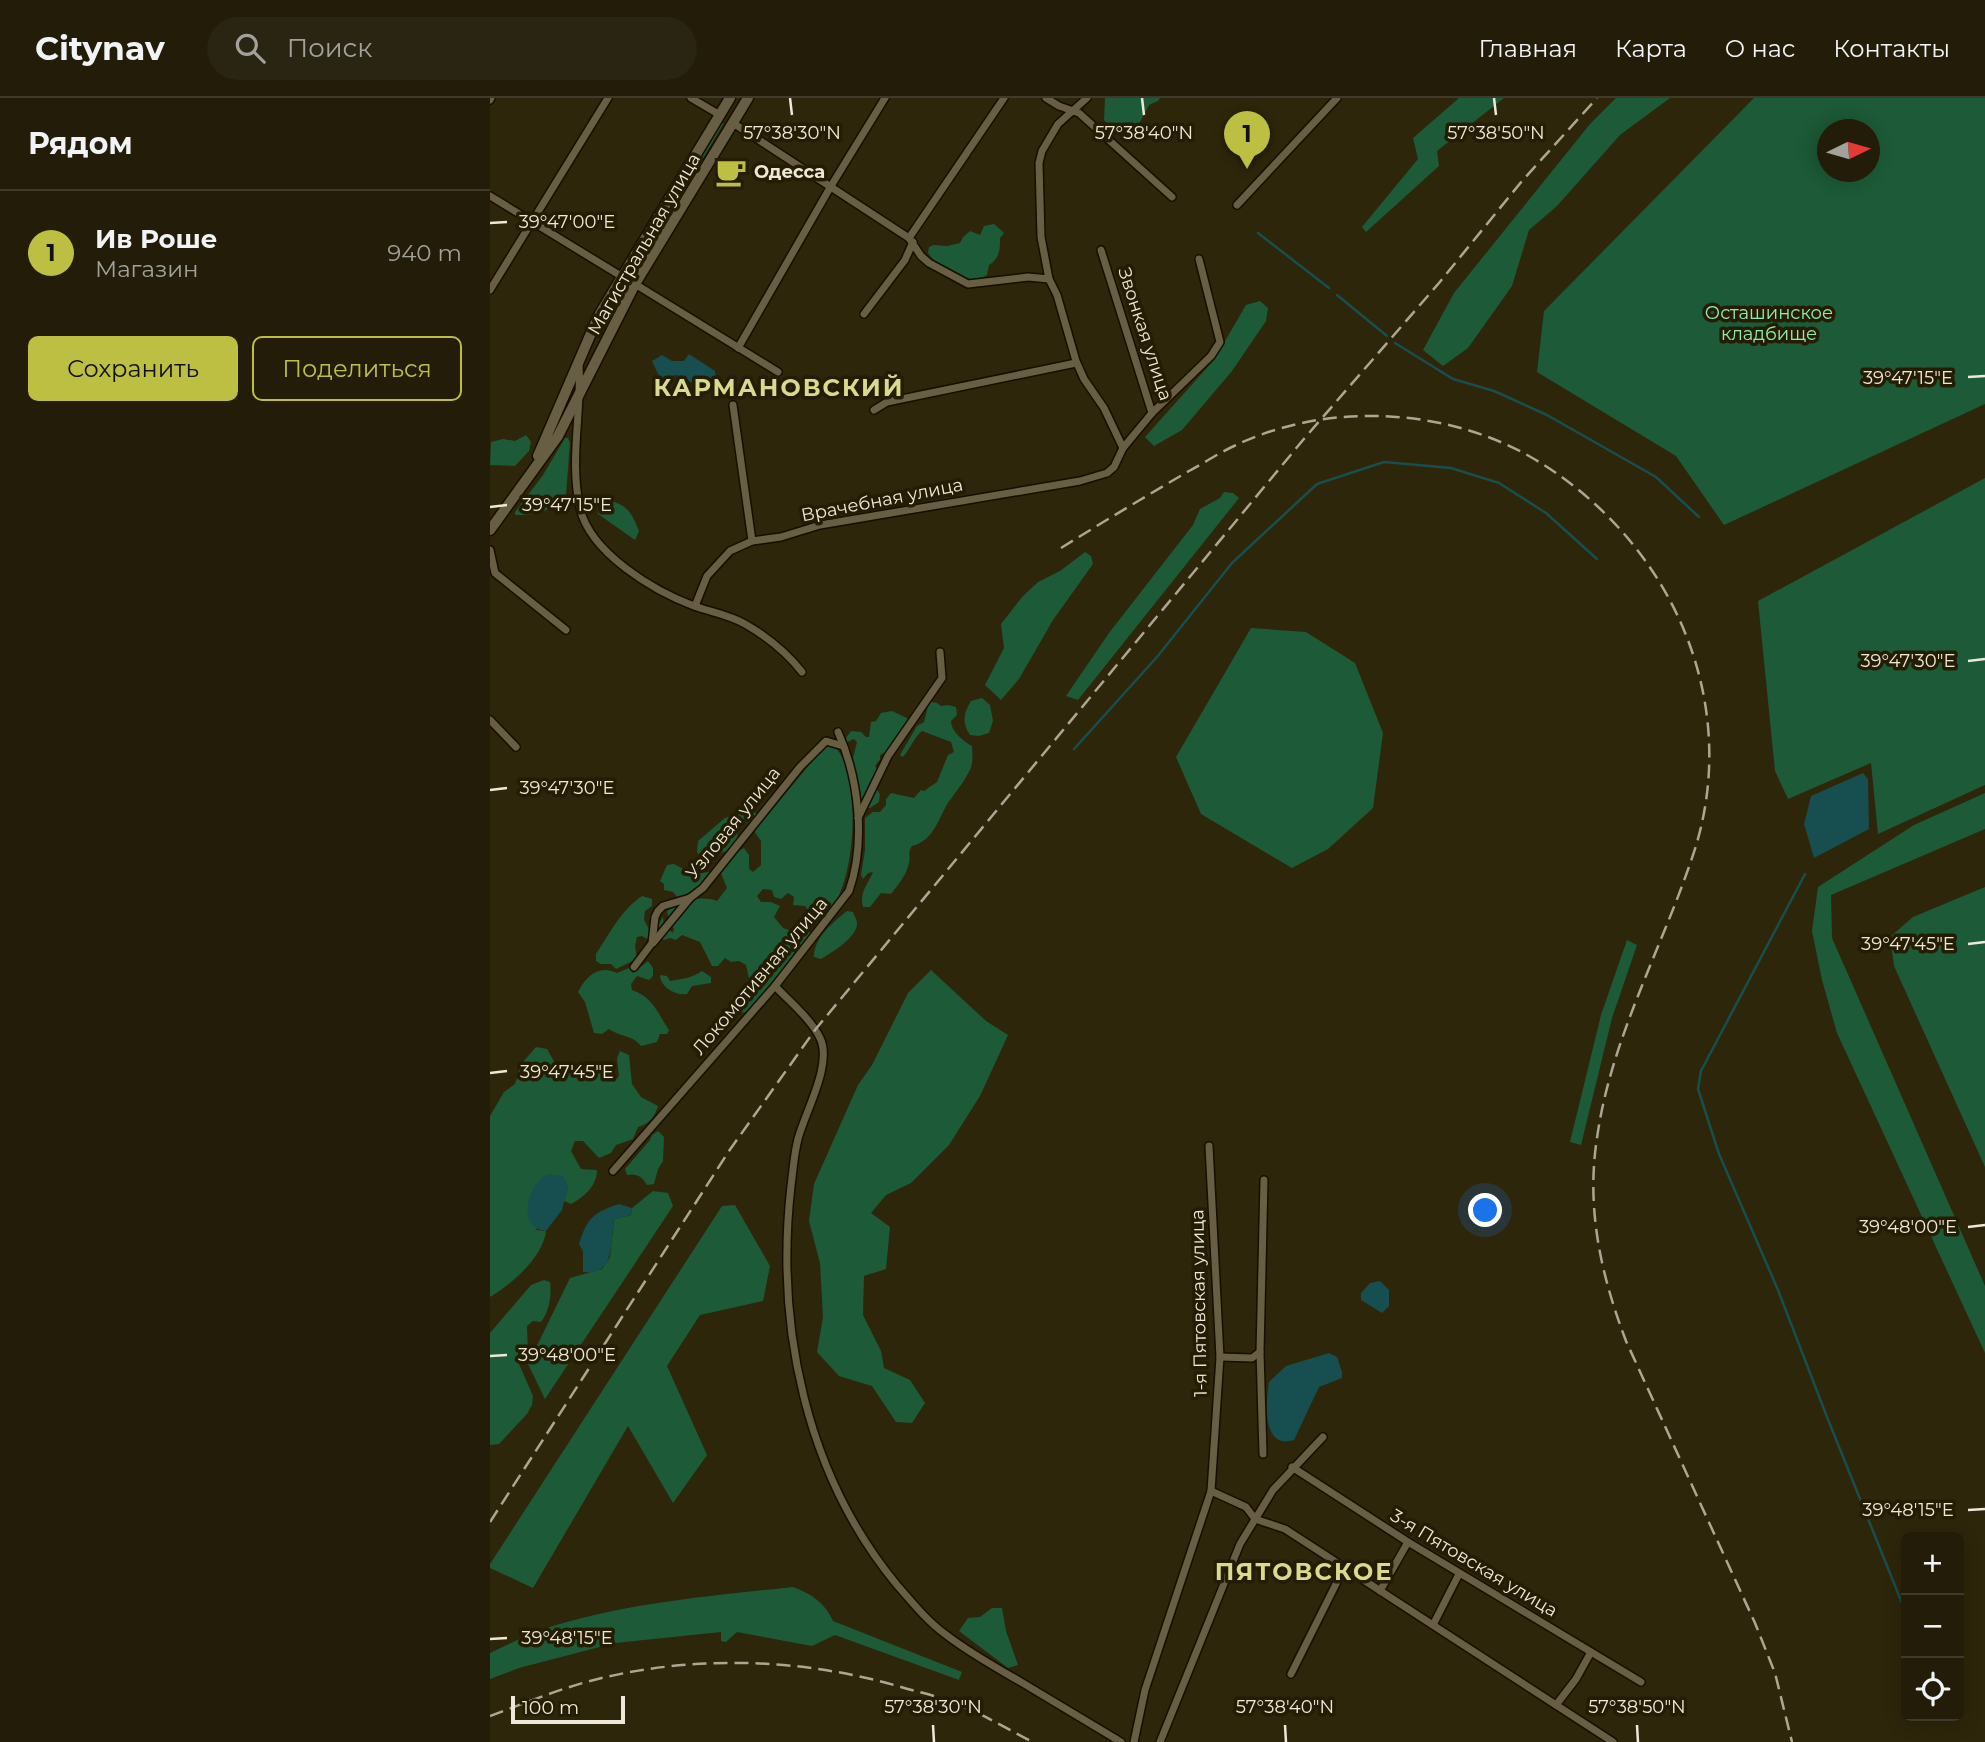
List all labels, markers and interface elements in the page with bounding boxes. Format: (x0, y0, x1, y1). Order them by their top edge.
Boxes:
search box (207, 17, 697, 80)
text: Citynav (35, 28, 165, 68)
icon: search (231, 29, 269, 67)
text: Поиск (287, 32, 372, 64)
text: Главная (1479, 34, 1577, 63)
text: Карта (1615, 34, 1687, 63)
text: О нас (1725, 34, 1795, 63)
text: Контакты (1833, 34, 1950, 63)
pin: 1 (1224, 111, 1270, 169)
north arrow (1817, 119, 1880, 182)
text: 57°38'30"N (743, 122, 841, 144)
text: 57°38'40"N (1095, 122, 1193, 144)
text: 57°38'50"N (1447, 122, 1545, 144)
text: Рядом (28, 125, 133, 162)
street label: Магистральная улица (583, 149, 705, 339)
cafe icon: Одесса (714, 155, 748, 189)
place label: Одесса (754, 161, 825, 183)
text: 39°47'00"E (519, 211, 615, 233)
text: Ив Роше (95, 223, 217, 255)
text: 1 (46, 239, 56, 267)
text: 940 m (387, 239, 462, 267)
text: Магазин (95, 255, 199, 283)
street label: Звонкая улица (1113, 265, 1177, 403)
park label: Осташинское кладбище (1705, 302, 1833, 345)
button: Сохранить (28, 336, 238, 401)
button: Поделиться (252, 336, 462, 401)
text: 39°47'15"E (1863, 367, 1953, 389)
district label: КАРМАНОВСКИЙ (653, 373, 905, 402)
street label: Врачебная улица (799, 474, 965, 526)
text: 39°47'15"E (522, 494, 612, 516)
text: 39°47'30"E (1860, 650, 1956, 672)
street label: Узловая улица (681, 762, 785, 884)
text: 39°47'30"E (519, 777, 615, 799)
street label: Локомотивная улица (688, 893, 832, 1059)
text: 39°47'45"E (1861, 933, 1955, 955)
text: 39°47'45"E (520, 1061, 614, 1083)
your location (1468, 1193, 1502, 1227)
street label: 1-я Пятовская улица (1186, 1209, 1212, 1397)
text: 39°48'00"E (1859, 1216, 1957, 1238)
text: 39°48'00"E (518, 1344, 616, 1366)
text: 39°48'15"E (1862, 1499, 1954, 1521)
street label: 3-я Пятовская улица (1386, 1504, 1562, 1622)
map controls (1901, 1532, 1964, 1721)
button: + (1901, 1532, 1964, 1595)
district label: ПЯТОВСКОЕ (1215, 1557, 1393, 1586)
button: − (1901, 1595, 1964, 1658)
text: 39°48'15"E (521, 1627, 613, 1649)
button: locate (1901, 1658, 1964, 1721)
scale bar (511, 1693, 625, 1725)
text: 100 m (522, 1696, 579, 1719)
text: 57°38'30"N (884, 1696, 982, 1718)
text: 57°38'40"N (1236, 1696, 1334, 1718)
text: 57°38'50"N (1588, 1696, 1686, 1718)

